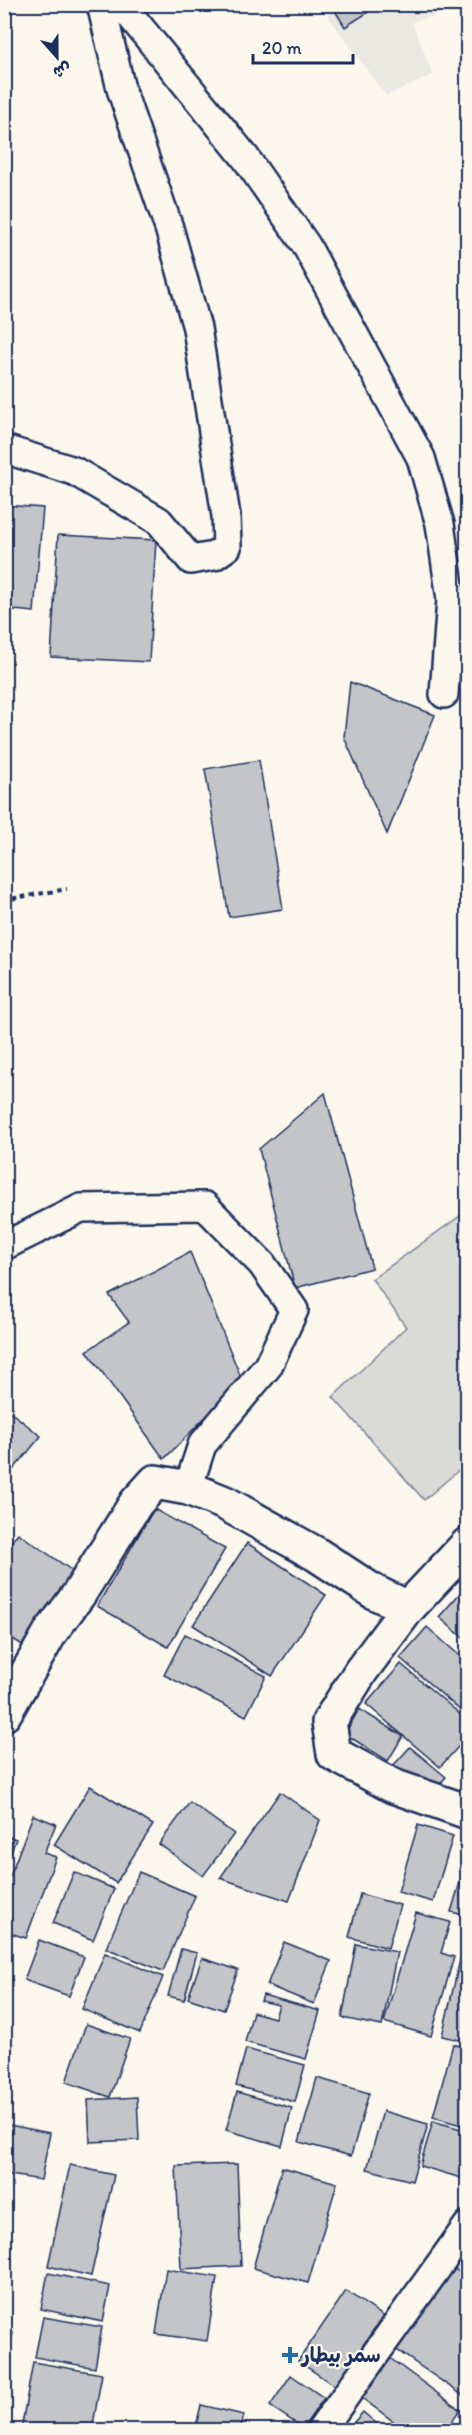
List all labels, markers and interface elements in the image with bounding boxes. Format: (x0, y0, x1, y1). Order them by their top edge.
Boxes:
north arrow (27, 27, 87, 87)
scale bar (253, 27, 354, 65)
text: 20 m (262, 37, 302, 59)
text: ش (51, 59, 74, 83)
place label: سمر بيطار (300, 2343, 381, 2368)
marker: سمر بيطار (283, 2348, 297, 2362)

